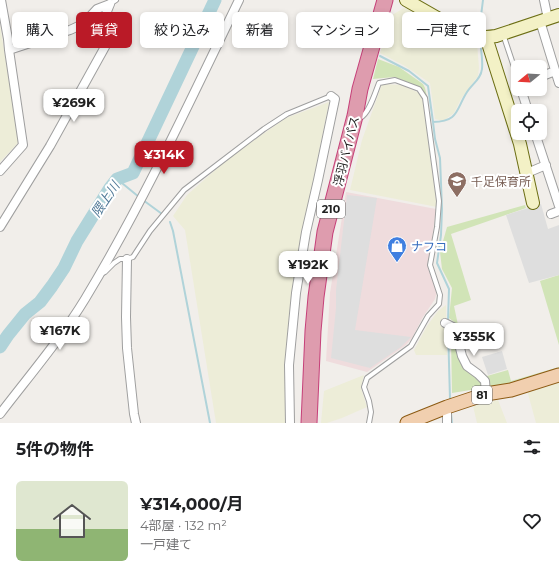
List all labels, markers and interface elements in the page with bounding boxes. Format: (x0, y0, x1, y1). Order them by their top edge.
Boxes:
chip: 購入 (12, 12, 68, 48)
chip: 賃貸 (76, 12, 132, 48)
chip: 絞り込み (140, 12, 224, 48)
chip: 新着 (232, 12, 288, 48)
chip: マンション (296, 12, 394, 48)
chip: 一戸建て (402, 12, 486, 48)
north arrow (511, 60, 547, 96)
map controls (511, 60, 547, 140)
pin: ¥269K (46, 89, 102, 123)
text: ¥269K (52, 94, 96, 110)
button: locate (511, 104, 547, 140)
street label: 浮羽バイパス (330, 114, 362, 188)
pin: ¥314K (136, 141, 192, 175)
text: ¥314K (143, 146, 185, 162)
school or university icon: 千足保育所 (446, 170, 468, 198)
place label: 千足保育所 (471, 174, 531, 189)
water label: 隈上川 (87, 177, 124, 220)
road number: 210 (317, 200, 345, 218)
shop icon: ナフコ (386, 235, 408, 263)
place label: ナフコ (411, 239, 447, 254)
pin: ¥192K (280, 251, 336, 285)
text: ¥192K (288, 256, 328, 272)
pin: ¥167K (32, 317, 88, 351)
text: ¥167K (40, 322, 80, 338)
pin: ¥355K (446, 323, 502, 357)
text: ¥355K (453, 328, 495, 344)
road number: 81 (472, 386, 492, 404)
icon: filters (521, 436, 543, 458)
text: 5件の物件 (16, 439, 94, 459)
text: ¥314,000/月 (140, 494, 244, 514)
icon: home (48, 497, 96, 545)
icon: heart (521, 510, 543, 532)
text: 4部屋 · 132 m² (140, 517, 227, 533)
text: 一戸建て (140, 536, 192, 552)

